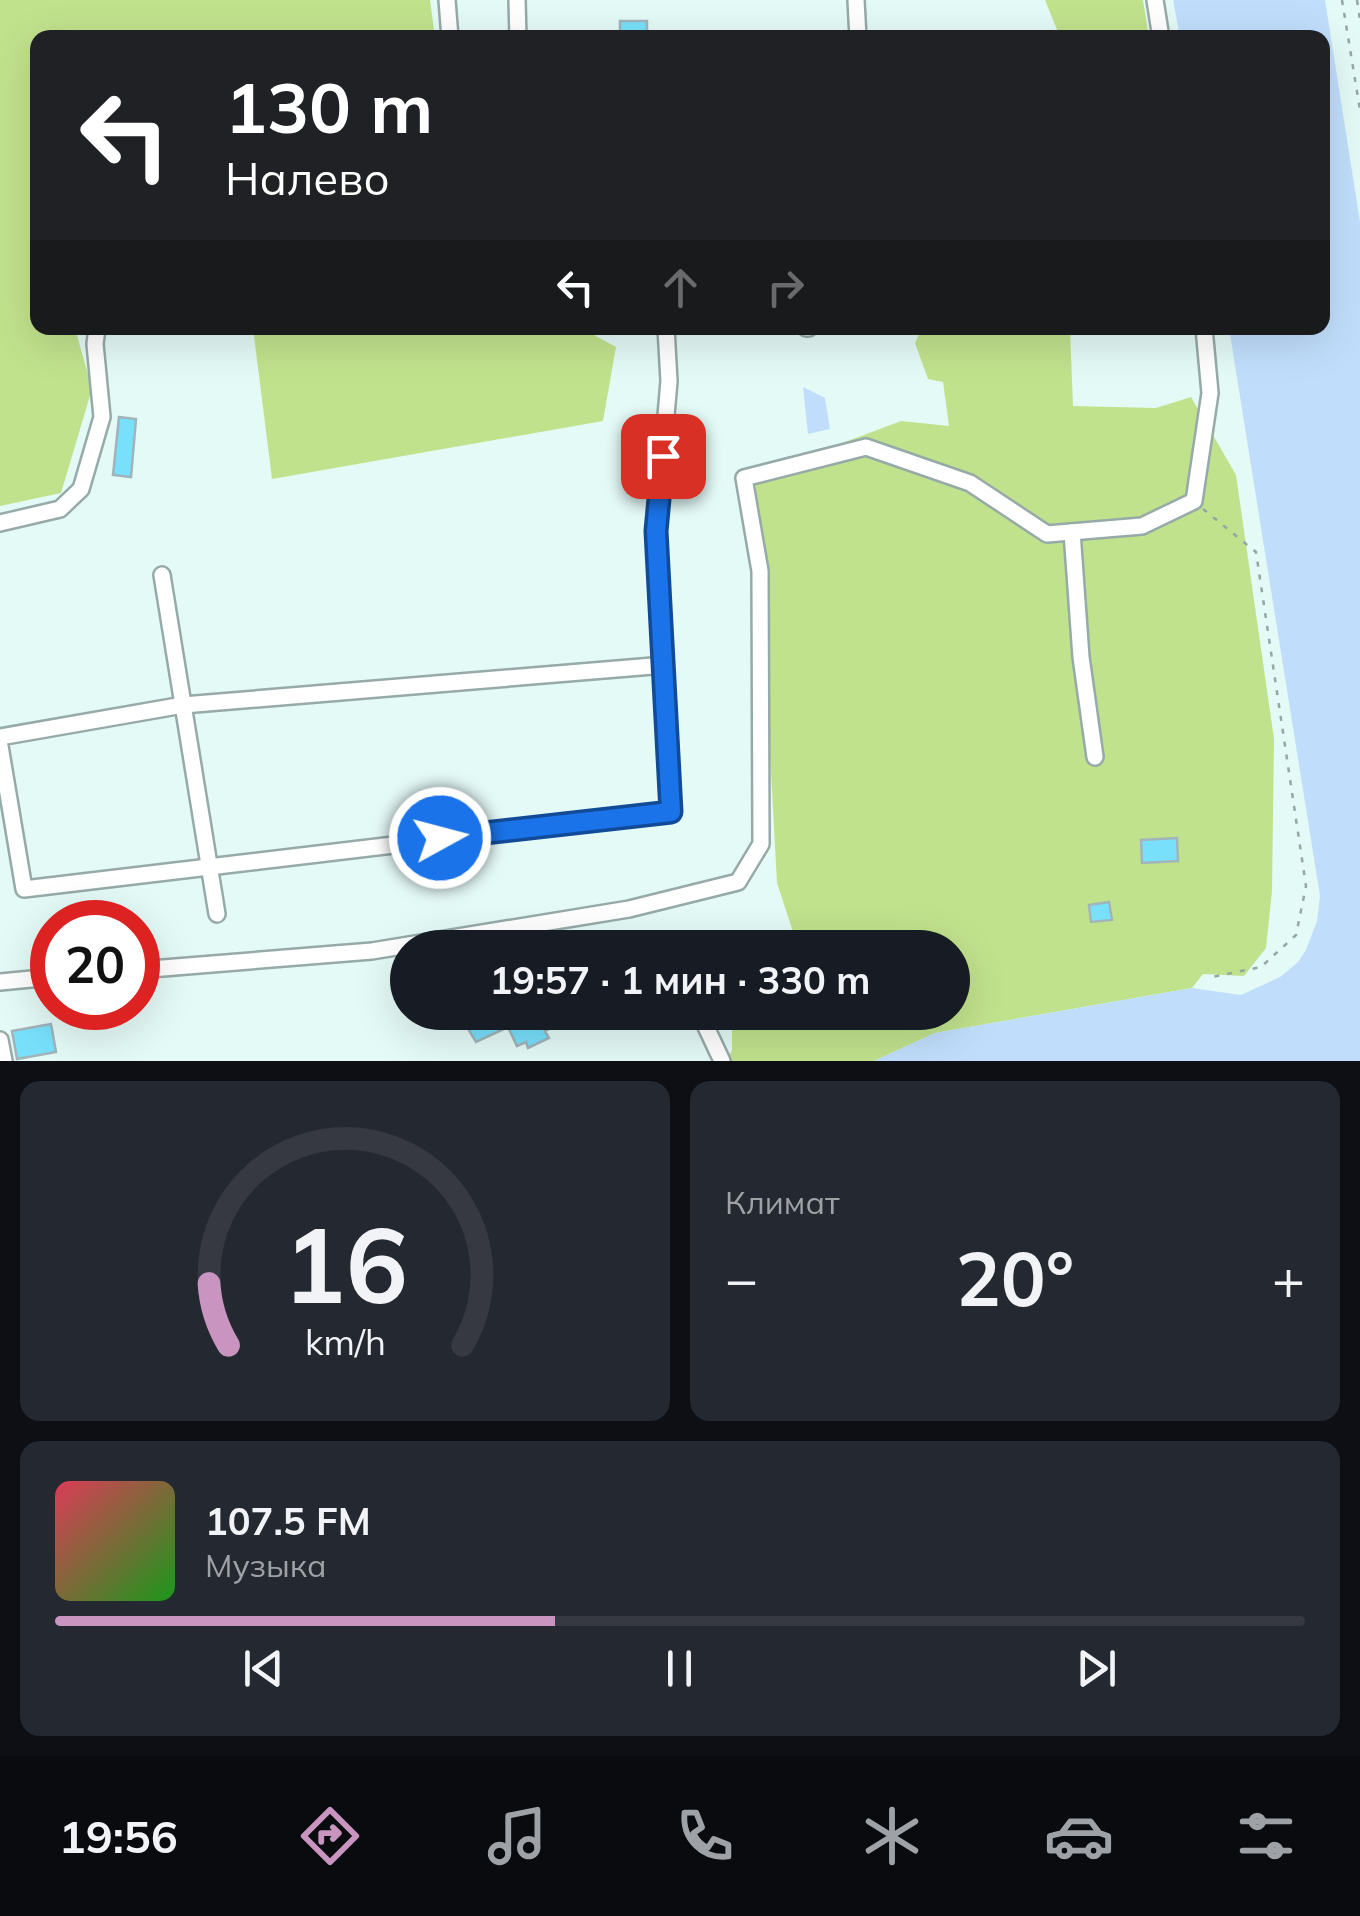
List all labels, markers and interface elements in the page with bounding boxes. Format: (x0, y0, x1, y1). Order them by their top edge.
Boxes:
text: 130 m (225, 63, 433, 151)
icon: left (60, 70, 190, 200)
text: Налево (225, 150, 390, 206)
icon: left (548, 260, 603, 315)
icon: ahead (653, 260, 708, 315)
icon: right (758, 260, 813, 315)
pin (621, 414, 706, 499)
icon: arrive (636, 429, 691, 484)
position arrow (388, 786, 492, 890)
speed limit sign: 20 (30, 900, 160, 1030)
text: 19:57 · 1 мин · 330 m (490, 956, 870, 1004)
text: Климат (725, 1182, 839, 1222)
text: 16 (283, 1198, 407, 1329)
text: 20° (956, 1231, 1074, 1325)
text: − (725, 1244, 758, 1313)
text: + (1272, 1244, 1305, 1313)
text: km/h (305, 1319, 385, 1364)
text: 107.5 FM (205, 1497, 371, 1545)
text: Музыка (205, 1545, 327, 1585)
icon: previous (236, 1641, 291, 1696)
icon: pause (652, 1641, 707, 1696)
icon: next (1069, 1641, 1124, 1696)
icon: directions (295, 1801, 365, 1871)
icon: music (482, 1801, 552, 1871)
icon: phone (670, 1801, 740, 1871)
icon: climate (857, 1801, 927, 1871)
icon: car (1044, 1801, 1114, 1871)
icon: filters (1231, 1801, 1301, 1871)
text: 19:56 (59, 1808, 178, 1864)

